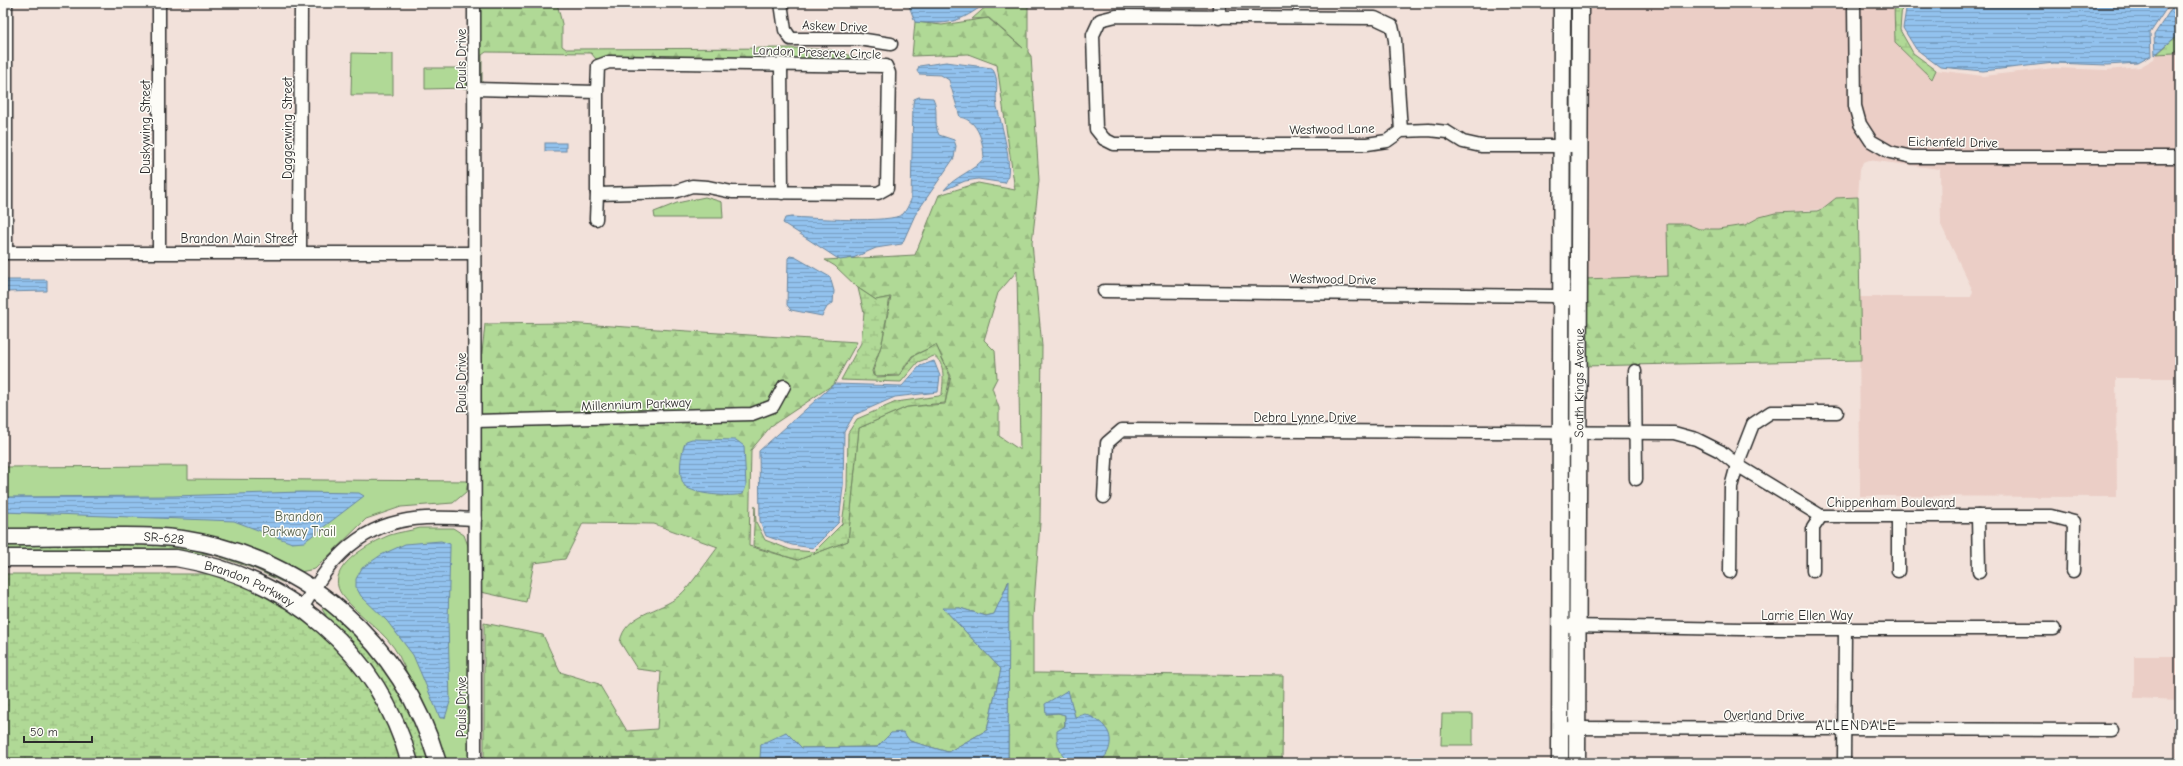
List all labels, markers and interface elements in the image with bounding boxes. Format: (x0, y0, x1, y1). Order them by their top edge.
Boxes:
street label: Askew Drive (802, 17, 869, 35)
street label: Pauls Drive (454, 28, 469, 89)
street label: Landon Preserve Circle (752, 42, 882, 62)
street label: Daggerwing Street (280, 76, 295, 179)
street label: Duskywing Street (138, 79, 153, 174)
street label: Westwood Lane (1289, 121, 1375, 137)
street label: Eichenfeld Drive (1908, 134, 1998, 150)
street label: Brandon Main Street (181, 231, 299, 246)
street label: Westwood Drive (1290, 271, 1377, 287)
street label: South Kings Avenue (1571, 328, 1586, 438)
street label: Pauls Drive (454, 352, 469, 413)
street label: Millennium Parkway (581, 395, 691, 413)
street label: Debra Lynne Drive (1253, 410, 1357, 425)
street label: Chippenham Boulevard (1827, 495, 1955, 510)
park label: Brandon Parkway Trail (262, 509, 336, 539)
street label: SR-628 (143, 528, 186, 547)
street label: Brandon Parkway (203, 557, 298, 609)
street label: Larrie Ellen Way (1761, 608, 1853, 623)
street label: Pauls Drive (454, 676, 469, 737)
street label: Overland Drive (1723, 708, 1805, 723)
district label: ALLENDALE (1815, 717, 1897, 734)
scale bar (24, 718, 92, 744)
text: 50 m (30, 725, 58, 739)

